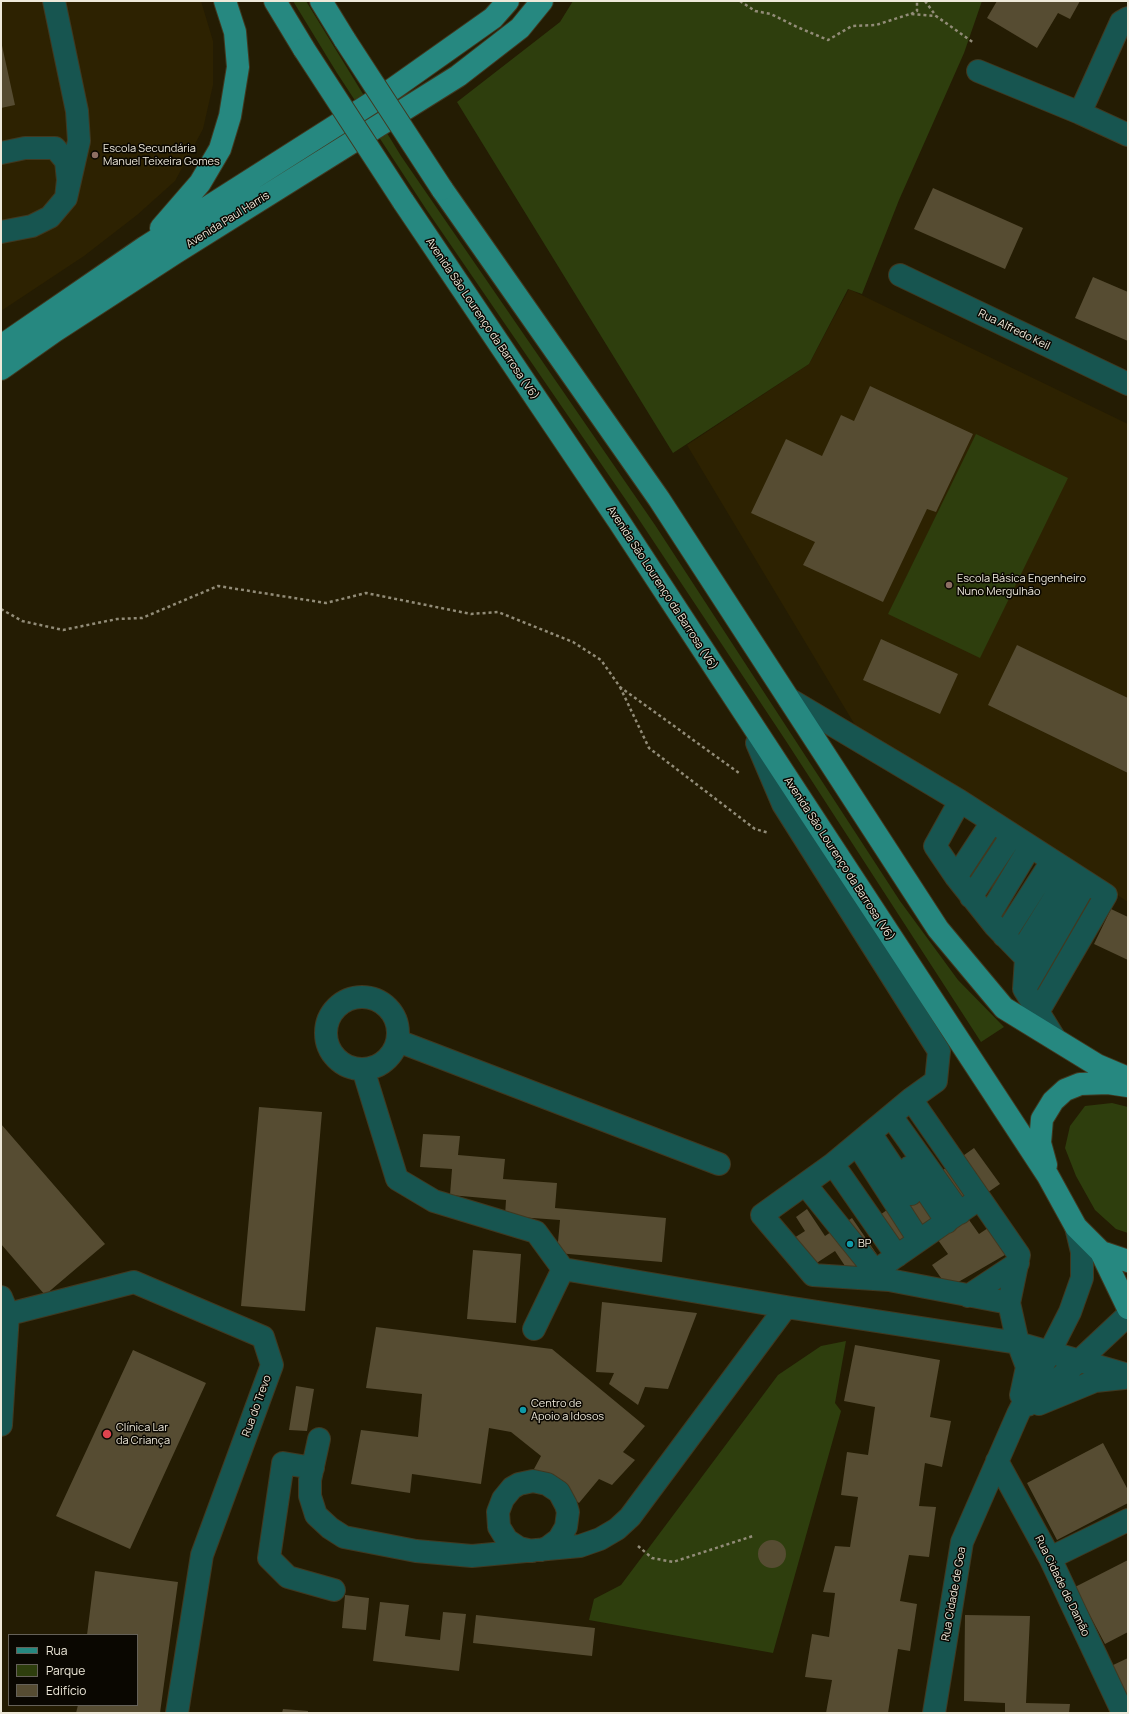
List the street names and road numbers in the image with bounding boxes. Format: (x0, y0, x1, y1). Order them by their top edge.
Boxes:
street label: Avenida Paul Harris (184, 189, 272, 251)
street label: Avenida São Lourenço da Barrosa (V6) (423, 236, 541, 402)
street label: Rua Alfredo Keil (976, 307, 1052, 353)
street label: Avenida São Lourenço da Barrosa (V6) (604, 504, 720, 672)
street label: Avenida São Lourenço da Barrosa (V6) (781, 775, 897, 943)
street label: Rua do Trevo (240, 1373, 274, 1439)
street label: Rua Cidade de Damão (1032, 1533, 1092, 1639)
street label: Rua Cidade de Goa (939, 1546, 969, 1642)

